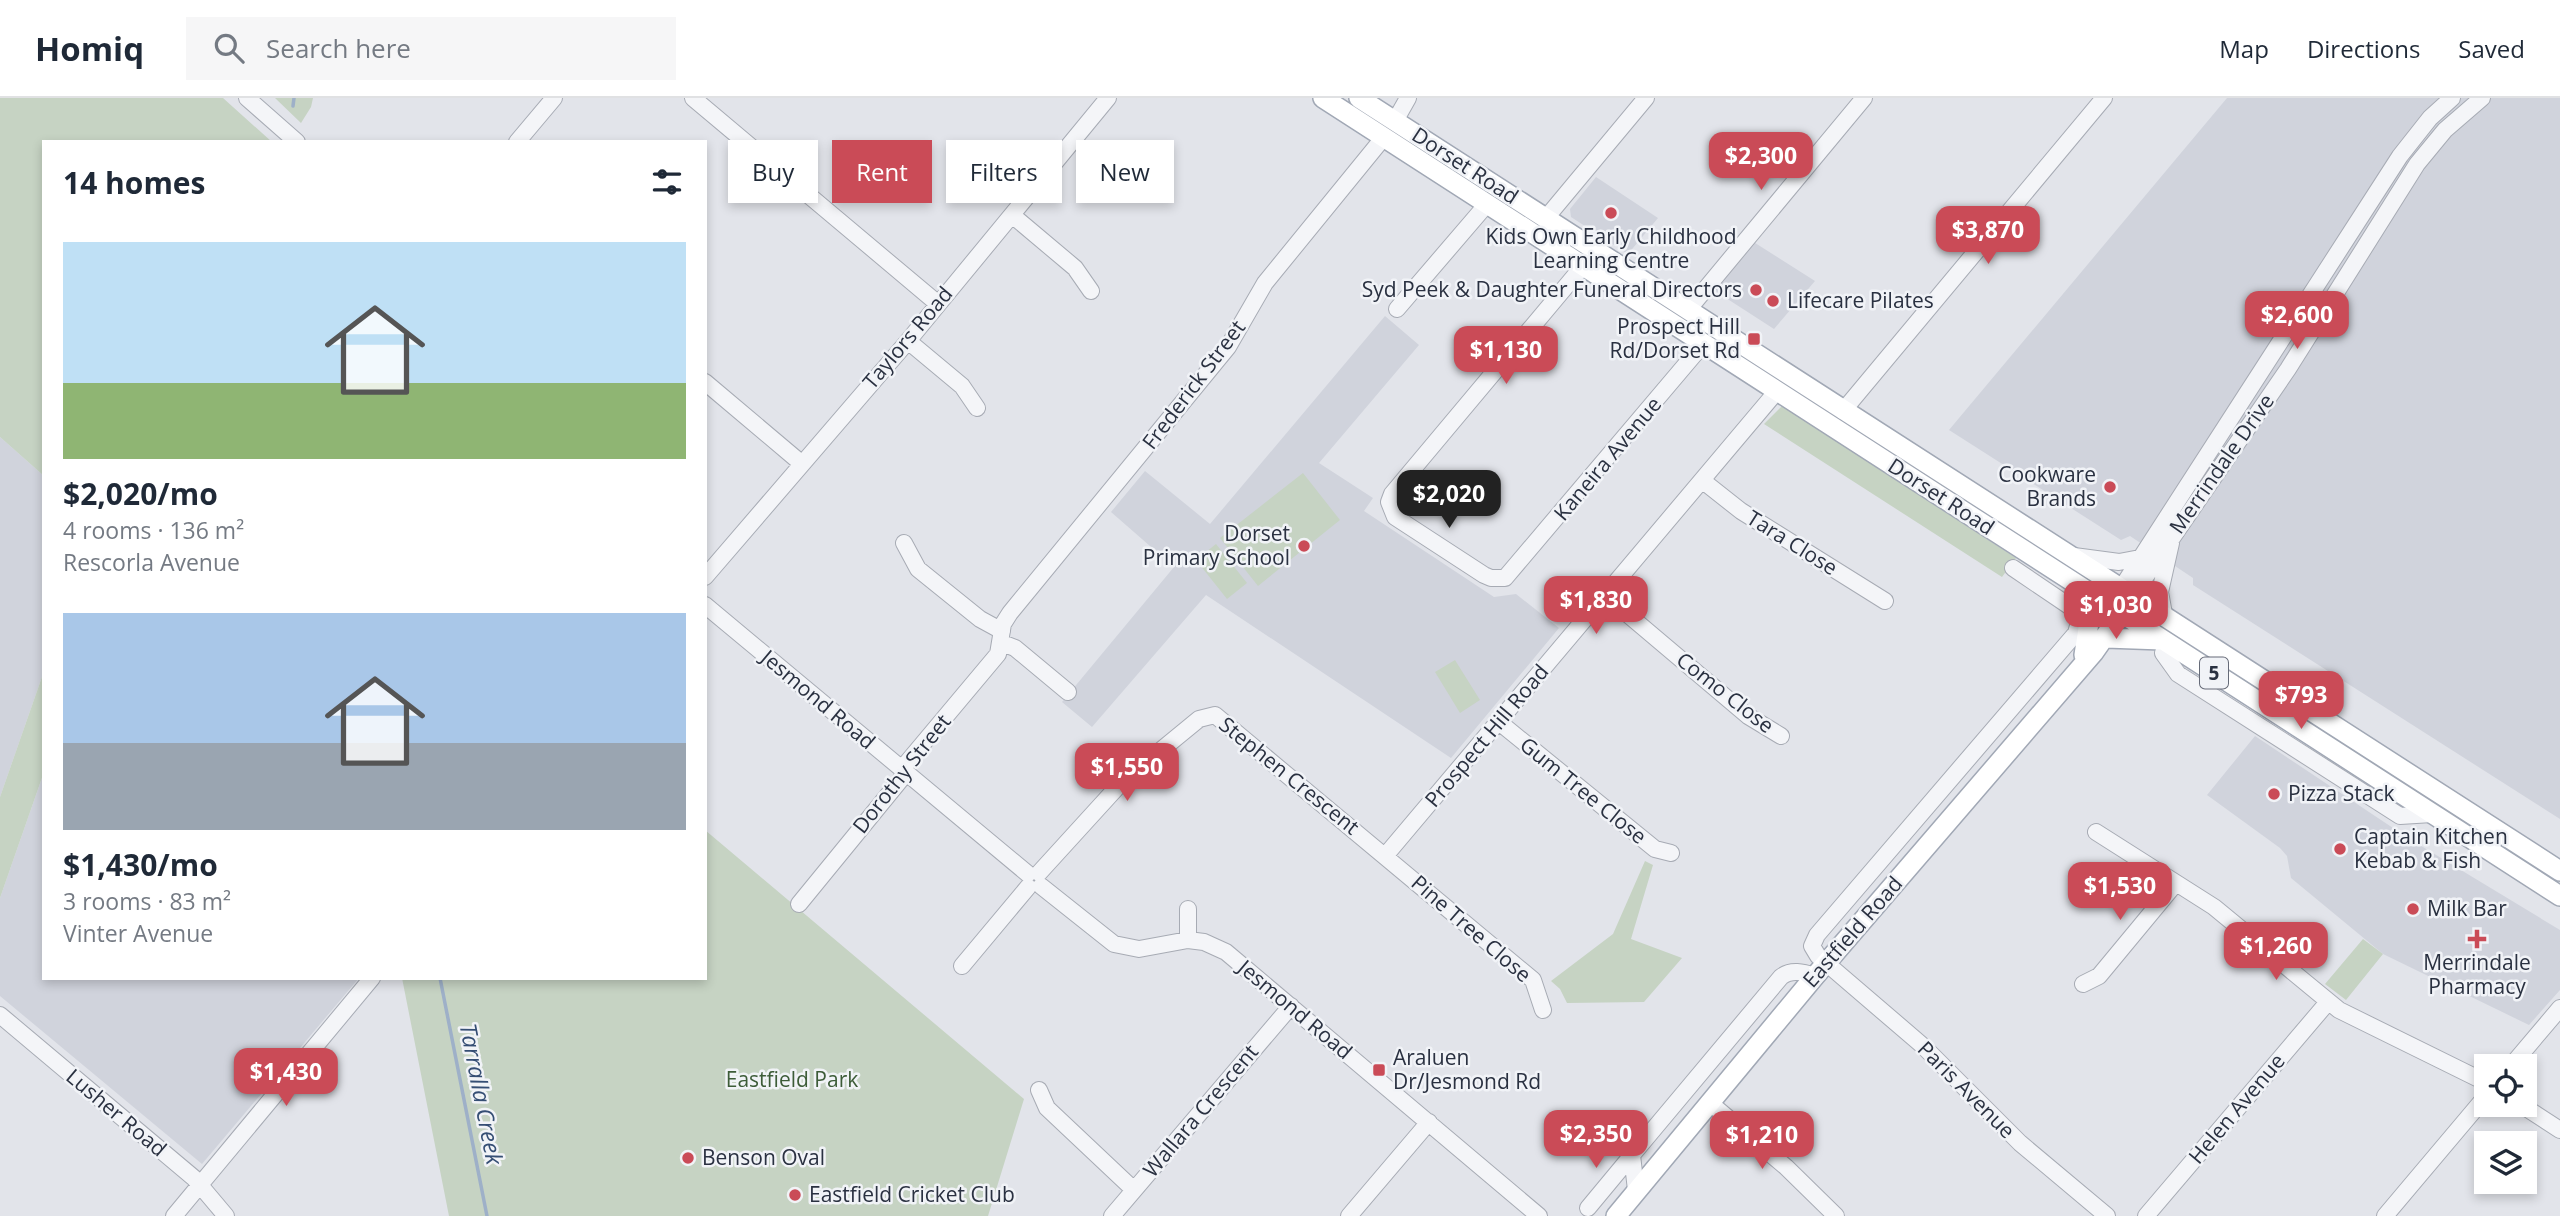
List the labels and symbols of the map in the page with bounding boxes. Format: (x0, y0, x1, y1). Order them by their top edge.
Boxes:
street label: Dorset Road (1407, 120, 1524, 210)
pin: $2,300 (1704, 132, 1818, 192)
marker: Kids Own Early Childhood Learning Centre (1603, 205, 1619, 221)
pin: $3,870 (1931, 206, 2045, 266)
place label: Kids Own Early Childhood Learning Centre (1485, 222, 1737, 274)
place label: Syd Peek & Daughter Funeral Directors (1362, 275, 1742, 303)
street label: Taylors Road (856, 280, 958, 395)
marker: Syd Peek & Daughter Funeral Directors (1748, 282, 1764, 298)
place label: Lifecare Pilates (1787, 286, 1934, 314)
pin: $2,600 (2240, 292, 2354, 351)
marker: Lifecare Pilates (1765, 293, 1781, 309)
place label: Prospect Hill Rd/Dorset Rd (1609, 312, 1740, 364)
street label: Frederick Street (1135, 314, 1251, 455)
pin: $1,130 (1449, 327, 1563, 386)
marker: Prospect Hill Rd/Dorset Rd (1746, 331, 1762, 347)
street label: Merrindale Drive (2163, 388, 2280, 539)
street label: Kaneira Avenue (1547, 391, 1667, 526)
street label: Dorset Road (1883, 451, 2000, 541)
place label: Cookware Brands (1998, 460, 2096, 512)
pin: $2,020 (1392, 470, 1506, 530)
marker: Cookware Brands (2102, 479, 2118, 495)
street label: Tara Close (1742, 503, 1843, 581)
place label: Dorset Primary School (1143, 519, 1290, 571)
marker: Dorset Primary School (1296, 538, 1312, 554)
pin: $1,830 (1539, 576, 1653, 636)
pin: $1,030 (2059, 582, 2173, 641)
street label: Jesmond Road (754, 642, 882, 755)
street label: Como Close (1671, 645, 1780, 739)
street label: Prospect Hill Road (1418, 658, 1554, 813)
road number: 5 (2200, 658, 2228, 688)
pin: $793 (2260, 672, 2342, 731)
street label: Dorothy Street (846, 708, 957, 839)
street label: Stephen Crescent (1214, 710, 1365, 840)
street label: Gum Tree Close (1515, 731, 1653, 850)
pin: $1,550 (1070, 744, 1184, 803)
place label: Pizza Stack (2288, 779, 2395, 807)
marker: Pizza Stack (2266, 786, 2282, 802)
place label: Captain Kitchen Kebab & Fish (2354, 822, 2508, 874)
marker: Captain Kitchen Kebab & Fish (2332, 841, 2348, 857)
pin: $1,530 (2063, 862, 2177, 922)
street label: Pine Tree Close (1406, 868, 1538, 988)
street label: Eastfield Road (1796, 870, 1908, 993)
place label: Milk Bar (2427, 894, 2507, 922)
marker: Milk Bar (2405, 901, 2421, 917)
pin: $1,260 (2219, 922, 2333, 982)
marker: Merrindale Pharmacy (2469, 931, 2485, 947)
place label: Merrindale Pharmacy (2423, 948, 2531, 1000)
street label: Jesmond Road (1231, 952, 1359, 1065)
water label: Tarralla Creek (453, 1021, 511, 1168)
street label: Paris Avenue (1912, 1035, 2021, 1144)
street label: Wallara Crescent (1137, 1038, 1264, 1183)
place label: Araluen Dr/Jesmond Rd (1393, 1043, 1541, 1095)
street label: Helen Avenue (2182, 1047, 2291, 1169)
pin: $1,430 (229, 1048, 343, 1108)
street label: Lusher Road (61, 1062, 173, 1162)
marker: Araluen Dr/Jesmond Rd (1371, 1062, 1387, 1078)
park label: Eastfield Park (726, 1065, 858, 1093)
pin: $2,350 (1539, 1110, 1653, 1170)
pin: $1,210 (1705, 1112, 1819, 1171)
place label: Benson Oval (702, 1143, 825, 1171)
marker: Benson Oval (680, 1150, 696, 1166)
place label: Eastfield Cricket Club (809, 1180, 1015, 1208)
marker: Eastfield Cricket Club (787, 1187, 803, 1203)

